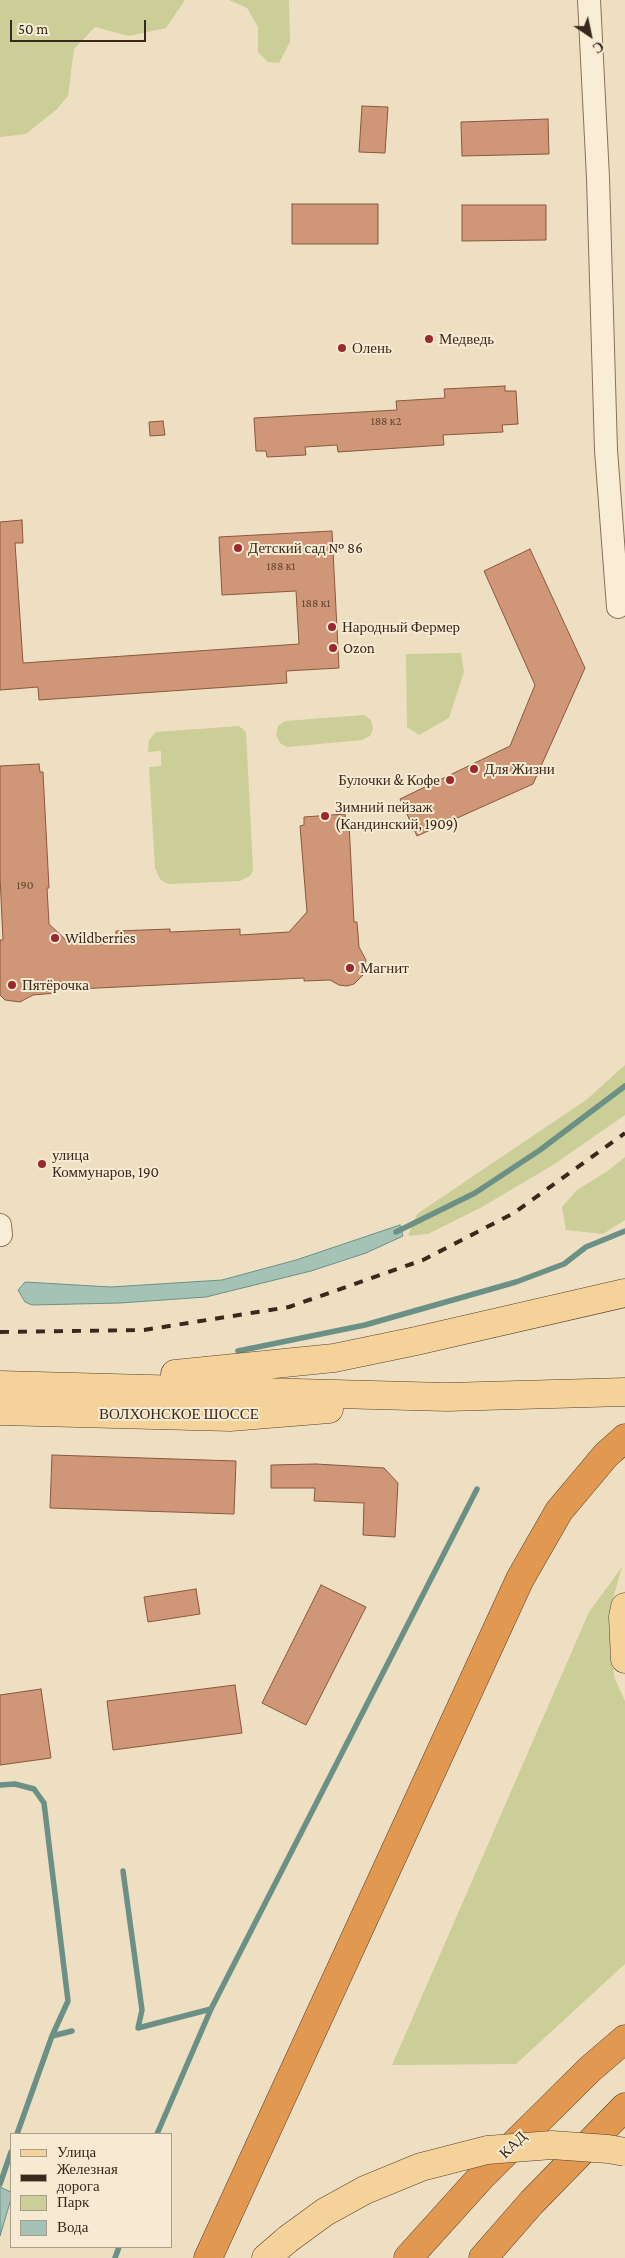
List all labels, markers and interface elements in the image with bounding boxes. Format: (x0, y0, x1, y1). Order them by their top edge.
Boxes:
scale bar (12, 10, 149, 42)
north arrow (565, 10, 615, 60)
text: 50 m (18, 21, 48, 37)
text: С (590, 38, 607, 57)
place label: Медведь (439, 330, 494, 348)
marker: Медведь (423, 333, 435, 345)
place label: Олень (352, 339, 392, 357)
marker: Олень (336, 342, 348, 354)
house number: 188 к2 (371, 414, 401, 428)
place label: Детский сад № 86 (248, 539, 363, 557)
marker: Детский сад № 86 (232, 542, 244, 554)
house number: 188 к1 (267, 559, 295, 573)
house number: 188 к1 (302, 596, 330, 610)
place label: Народный Фермер (342, 618, 460, 636)
marker: Народный Фермер (326, 621, 338, 633)
place label: Ozon (343, 639, 375, 657)
marker: Ozon (327, 642, 339, 654)
place label: Для Жизни (484, 760, 555, 778)
marker: Для Жизни (468, 763, 480, 775)
place label: Булочки & Кофе (338, 771, 440, 789)
marker: Булочки & Кофе (444, 774, 456, 786)
place label: Зимний пейзаж (Кандинский, 1909) (335, 798, 459, 833)
marker: Зимний пейзаж (Кандинский, 1909) (319, 810, 331, 822)
house number: 190 (17, 878, 33, 892)
place label: Wildberries (65, 929, 136, 947)
marker: Wildberries (49, 932, 61, 944)
place label: Магнит (360, 959, 409, 977)
marker: Магнит (344, 962, 356, 974)
place label: Пятёрочка (22, 976, 89, 994)
marker: Пятёрочка (6, 979, 18, 991)
place label: улица Коммунаров, 190 (52, 1146, 159, 1181)
marker: улица Коммунаров, 190 (36, 1158, 48, 1170)
street label: ВОЛХОНСКОЕ ШОССЕ (99, 1405, 259, 1423)
street label: КАД (496, 2128, 530, 2162)
legend (10, 2133, 172, 2248)
text: Улица (57, 2144, 96, 2160)
text: Железная дорога (57, 2161, 118, 2194)
text: Парк (57, 2194, 89, 2210)
text: Вода (57, 2219, 88, 2235)

